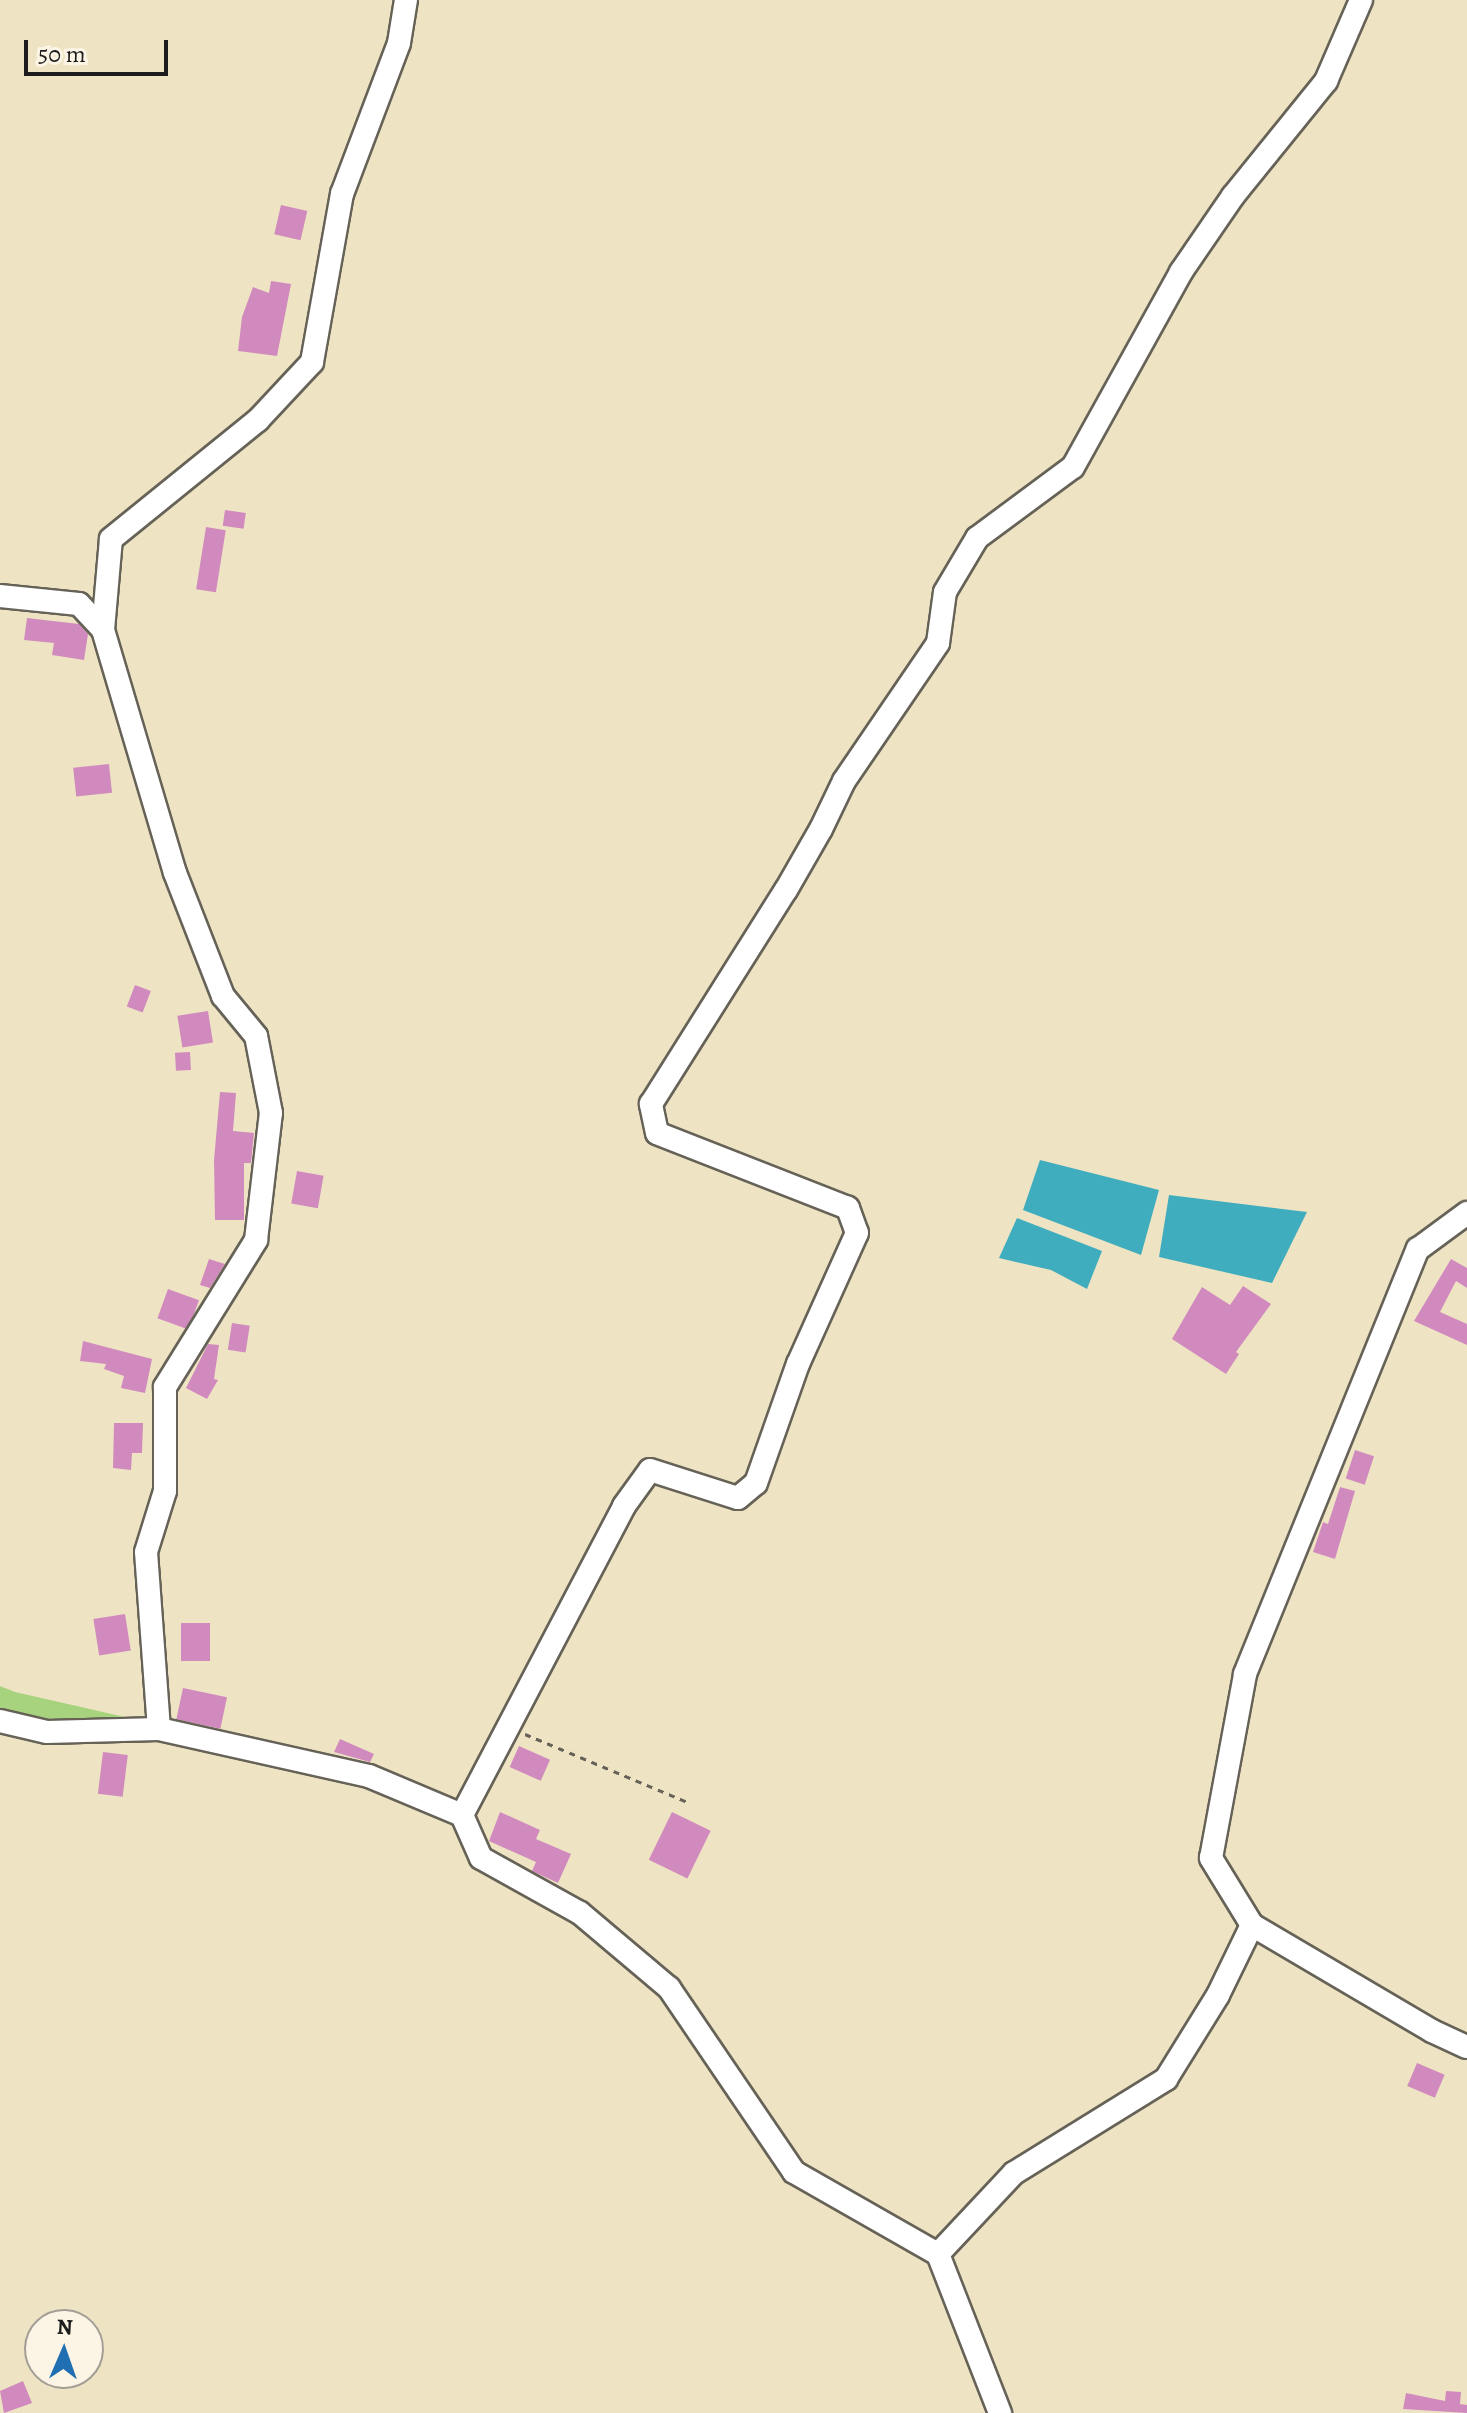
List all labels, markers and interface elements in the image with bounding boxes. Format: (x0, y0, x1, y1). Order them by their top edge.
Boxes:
scale bar (28, 24, 172, 74)
text: 50 m (38, 38, 86, 70)
north arrow (24, 2309, 104, 2389)
text: N (56, 2312, 73, 2342)

